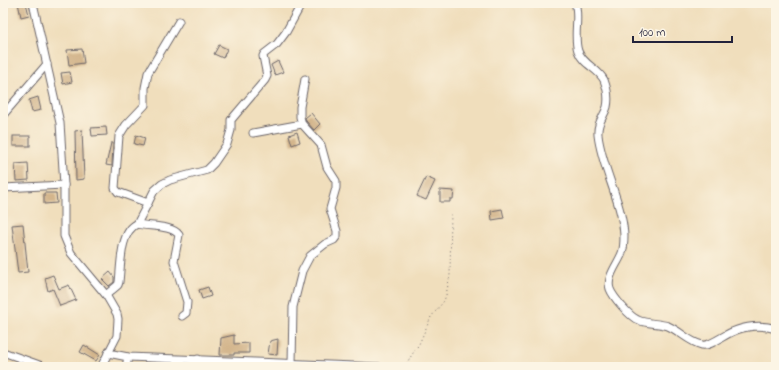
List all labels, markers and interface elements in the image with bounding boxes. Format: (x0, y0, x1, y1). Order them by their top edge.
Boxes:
scale bar (633, 18, 732, 44)
text: 100 m (639, 24, 666, 42)

